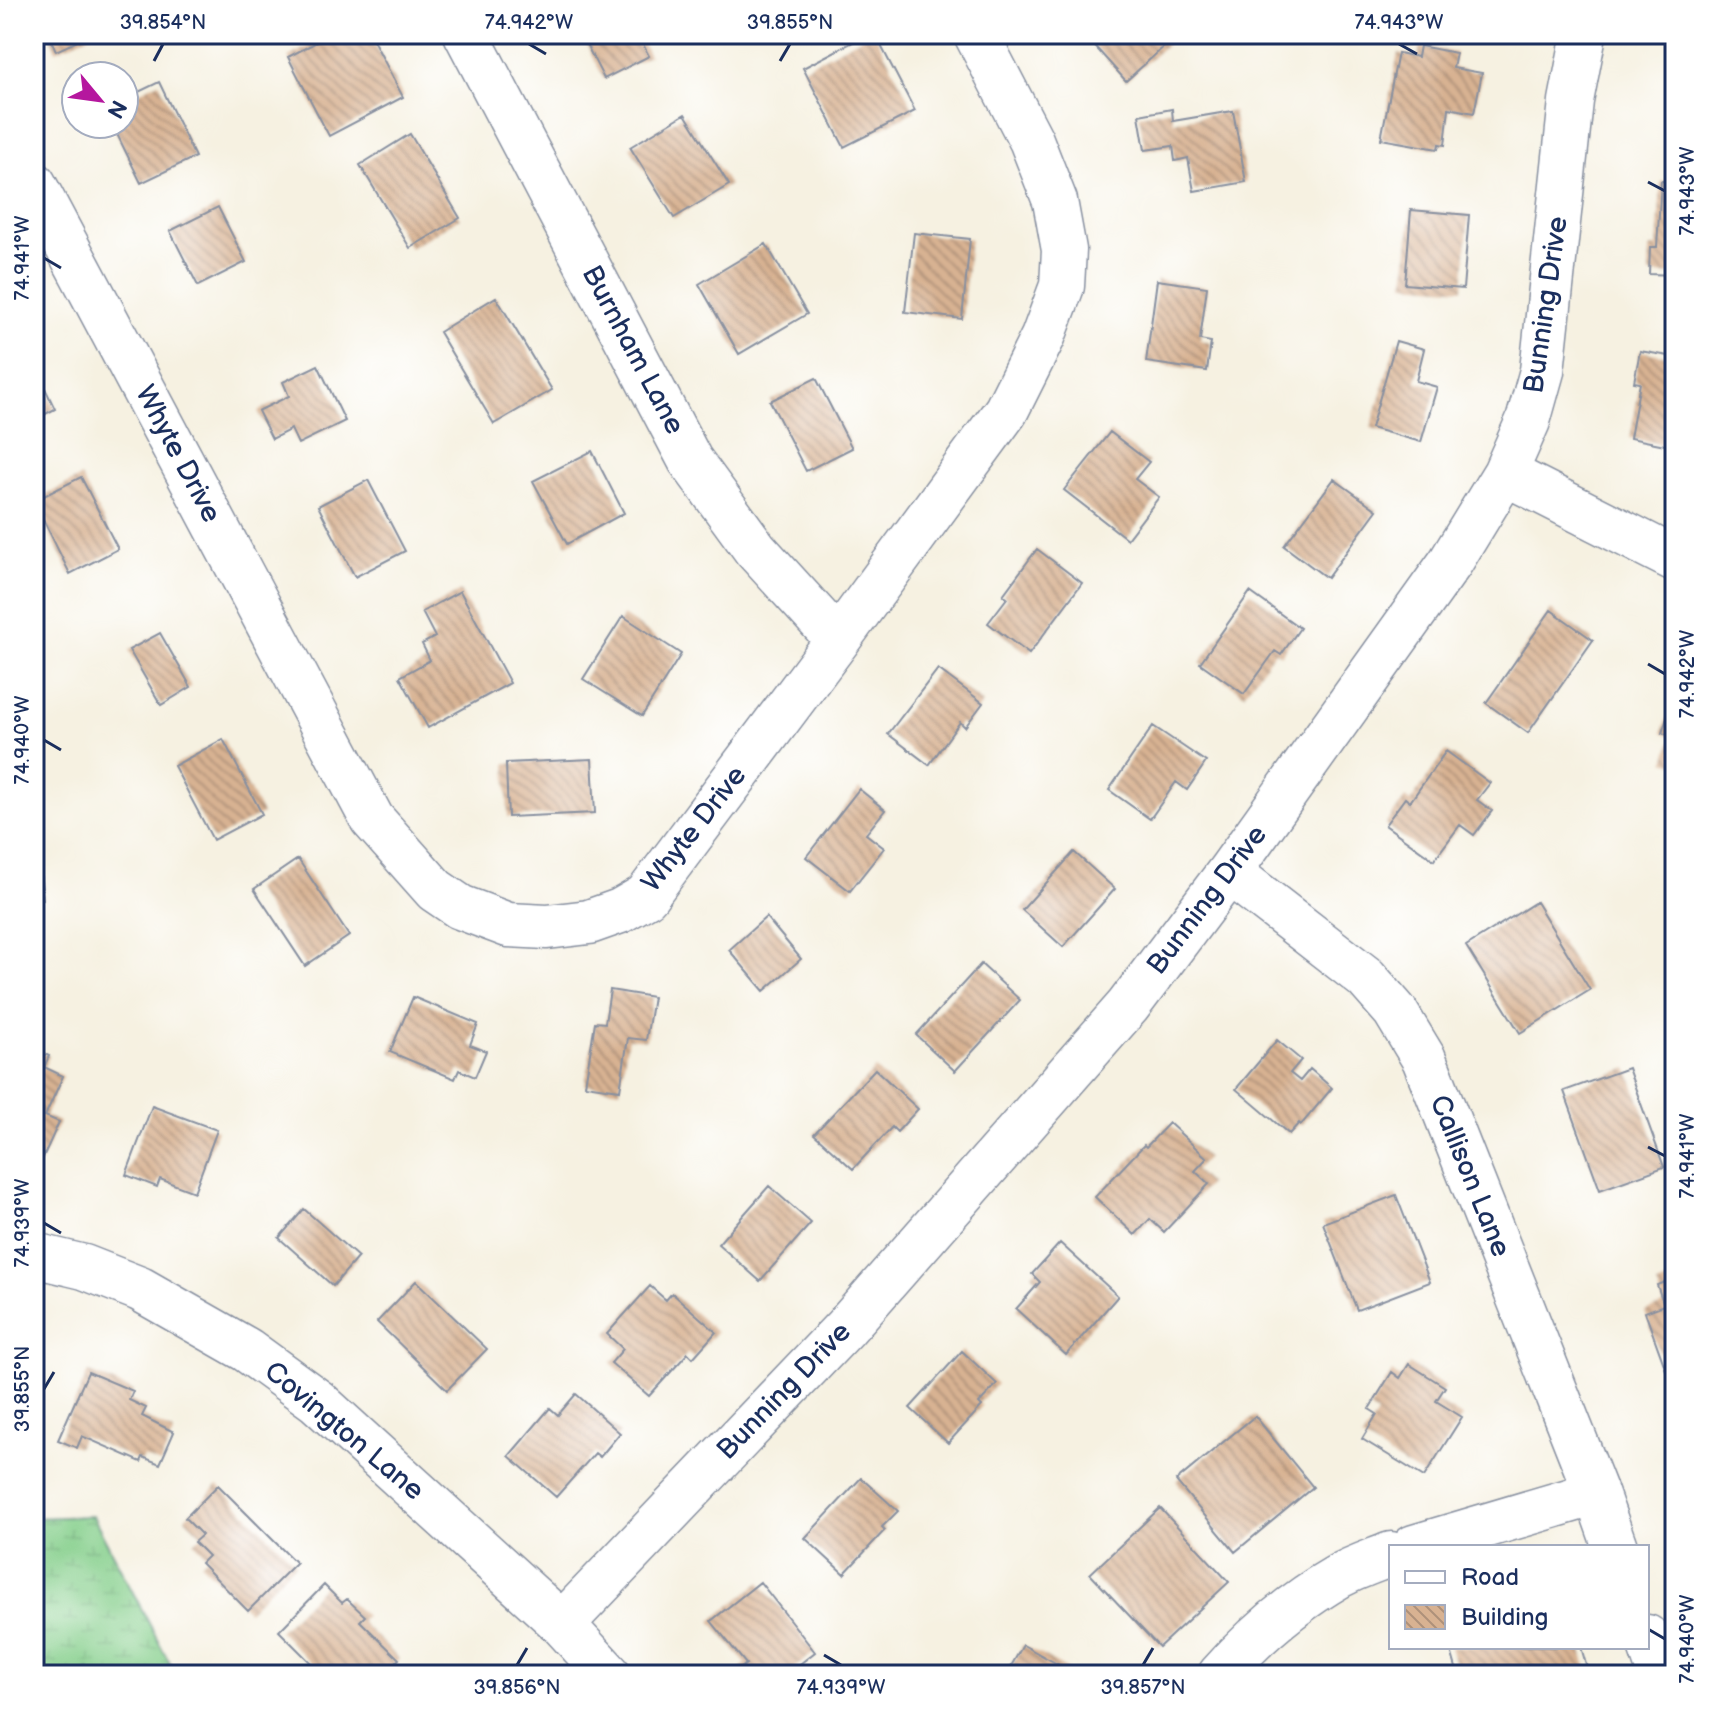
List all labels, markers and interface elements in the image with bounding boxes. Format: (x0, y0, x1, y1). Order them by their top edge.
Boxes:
text: 39.854°N (120, 11, 206, 35)
text: 74.942°W (485, 11, 573, 35)
text: 39.855°N (747, 11, 833, 35)
text: 74.943°W (1354, 11, 1444, 35)
north arrow (60, 60, 140, 140)
text: N (100, 95, 132, 123)
text: 74.943°W (1676, 146, 1700, 236)
street label: Bunning Drive (1517, 214, 1575, 396)
text: 74.941°W (11, 216, 35, 300)
street label: Burnham Lane (575, 260, 691, 440)
street label: Whyte Drive (128, 380, 228, 528)
text: 74.942°W (1676, 630, 1700, 718)
text: 74.940°W (11, 696, 35, 784)
street label: Whyte Drive (635, 760, 753, 898)
street label: Bunning Drive (1140, 819, 1274, 981)
street label: Callison Lane (1423, 1090, 1517, 1262)
text: 74.941°W (1676, 1114, 1700, 1198)
text: 74.939°W (11, 1179, 35, 1267)
street label: Bunning Drive (710, 1315, 858, 1467)
text: 39.855°N (11, 1346, 35, 1432)
street label: Covington Lane (258, 1355, 430, 1507)
legend (1389, 1545, 1649, 1649)
text: Road (1461, 1563, 1519, 1592)
text: 74.940°W (1676, 1595, 1700, 1683)
text: Building (1461, 1603, 1548, 1632)
text: 39.856°N (474, 1676, 560, 1700)
text: 74.939°W (797, 1676, 885, 1700)
text: 39.857°N (1101, 1676, 1185, 1700)

